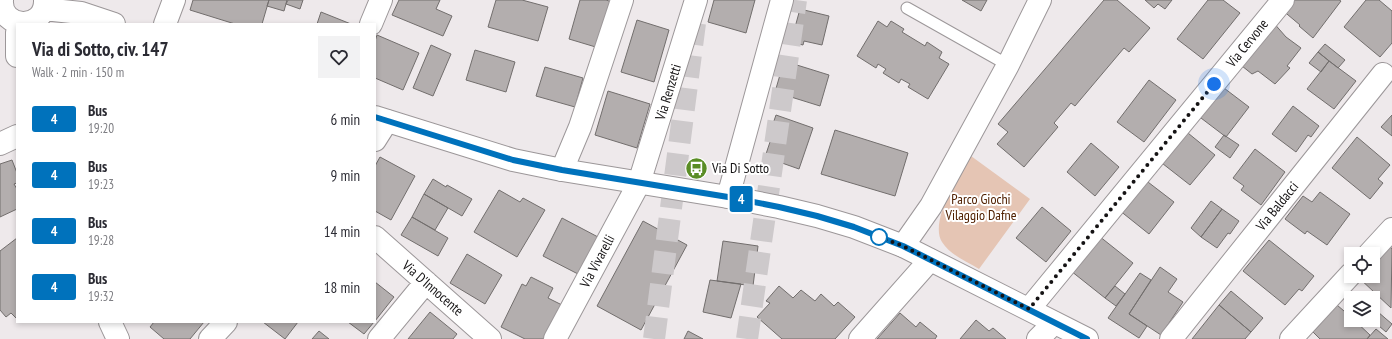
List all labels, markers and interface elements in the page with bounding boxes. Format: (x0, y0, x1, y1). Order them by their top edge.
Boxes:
street label: Via Cervone (1221, 15, 1272, 72)
button: heart (318, 36, 360, 78)
text: Via di Sotto, civ. 147 (32, 37, 168, 61)
street label: Via Renzetti (651, 62, 685, 123)
text: Walk · 2 min · 150 m (32, 64, 124, 81)
your location (1204, 74, 1224, 94)
text: Bus (88, 101, 107, 120)
text: 4 (51, 110, 57, 128)
text: 6 min (330, 110, 360, 129)
text: 19:20 (88, 120, 114, 137)
bus stop icon: Via Di Sotto (683, 155, 709, 181)
text: Bus (88, 157, 107, 176)
place label: Via Di Sotto (711, 159, 769, 177)
text: 4 (51, 166, 57, 184)
text: 9 min (330, 166, 360, 185)
text: 19:23 (88, 176, 114, 193)
street label: Via Baldacci (1251, 178, 1302, 235)
line badge: 4 (728, 186, 754, 212)
text: 4 (738, 190, 744, 208)
park label: Parco Giochi Vilaggio Dafne (944, 190, 1017, 224)
text: Bus (88, 213, 107, 232)
text: 4 (51, 222, 57, 240)
text: 14 min (324, 222, 360, 241)
unlabelled marker (870, 228, 888, 246)
street label: Via Vivarelli (575, 231, 618, 291)
text: 19:28 (88, 232, 114, 249)
map controls (1344, 247, 1380, 327)
button: locate (1344, 247, 1380, 283)
street label: Via D'Innocente (398, 256, 467, 320)
text: Bus (88, 269, 107, 288)
text: 4 (51, 278, 57, 296)
text: 18 min (324, 278, 360, 297)
text: 19:32 (88, 288, 114, 305)
button: layers (1344, 291, 1380, 327)

